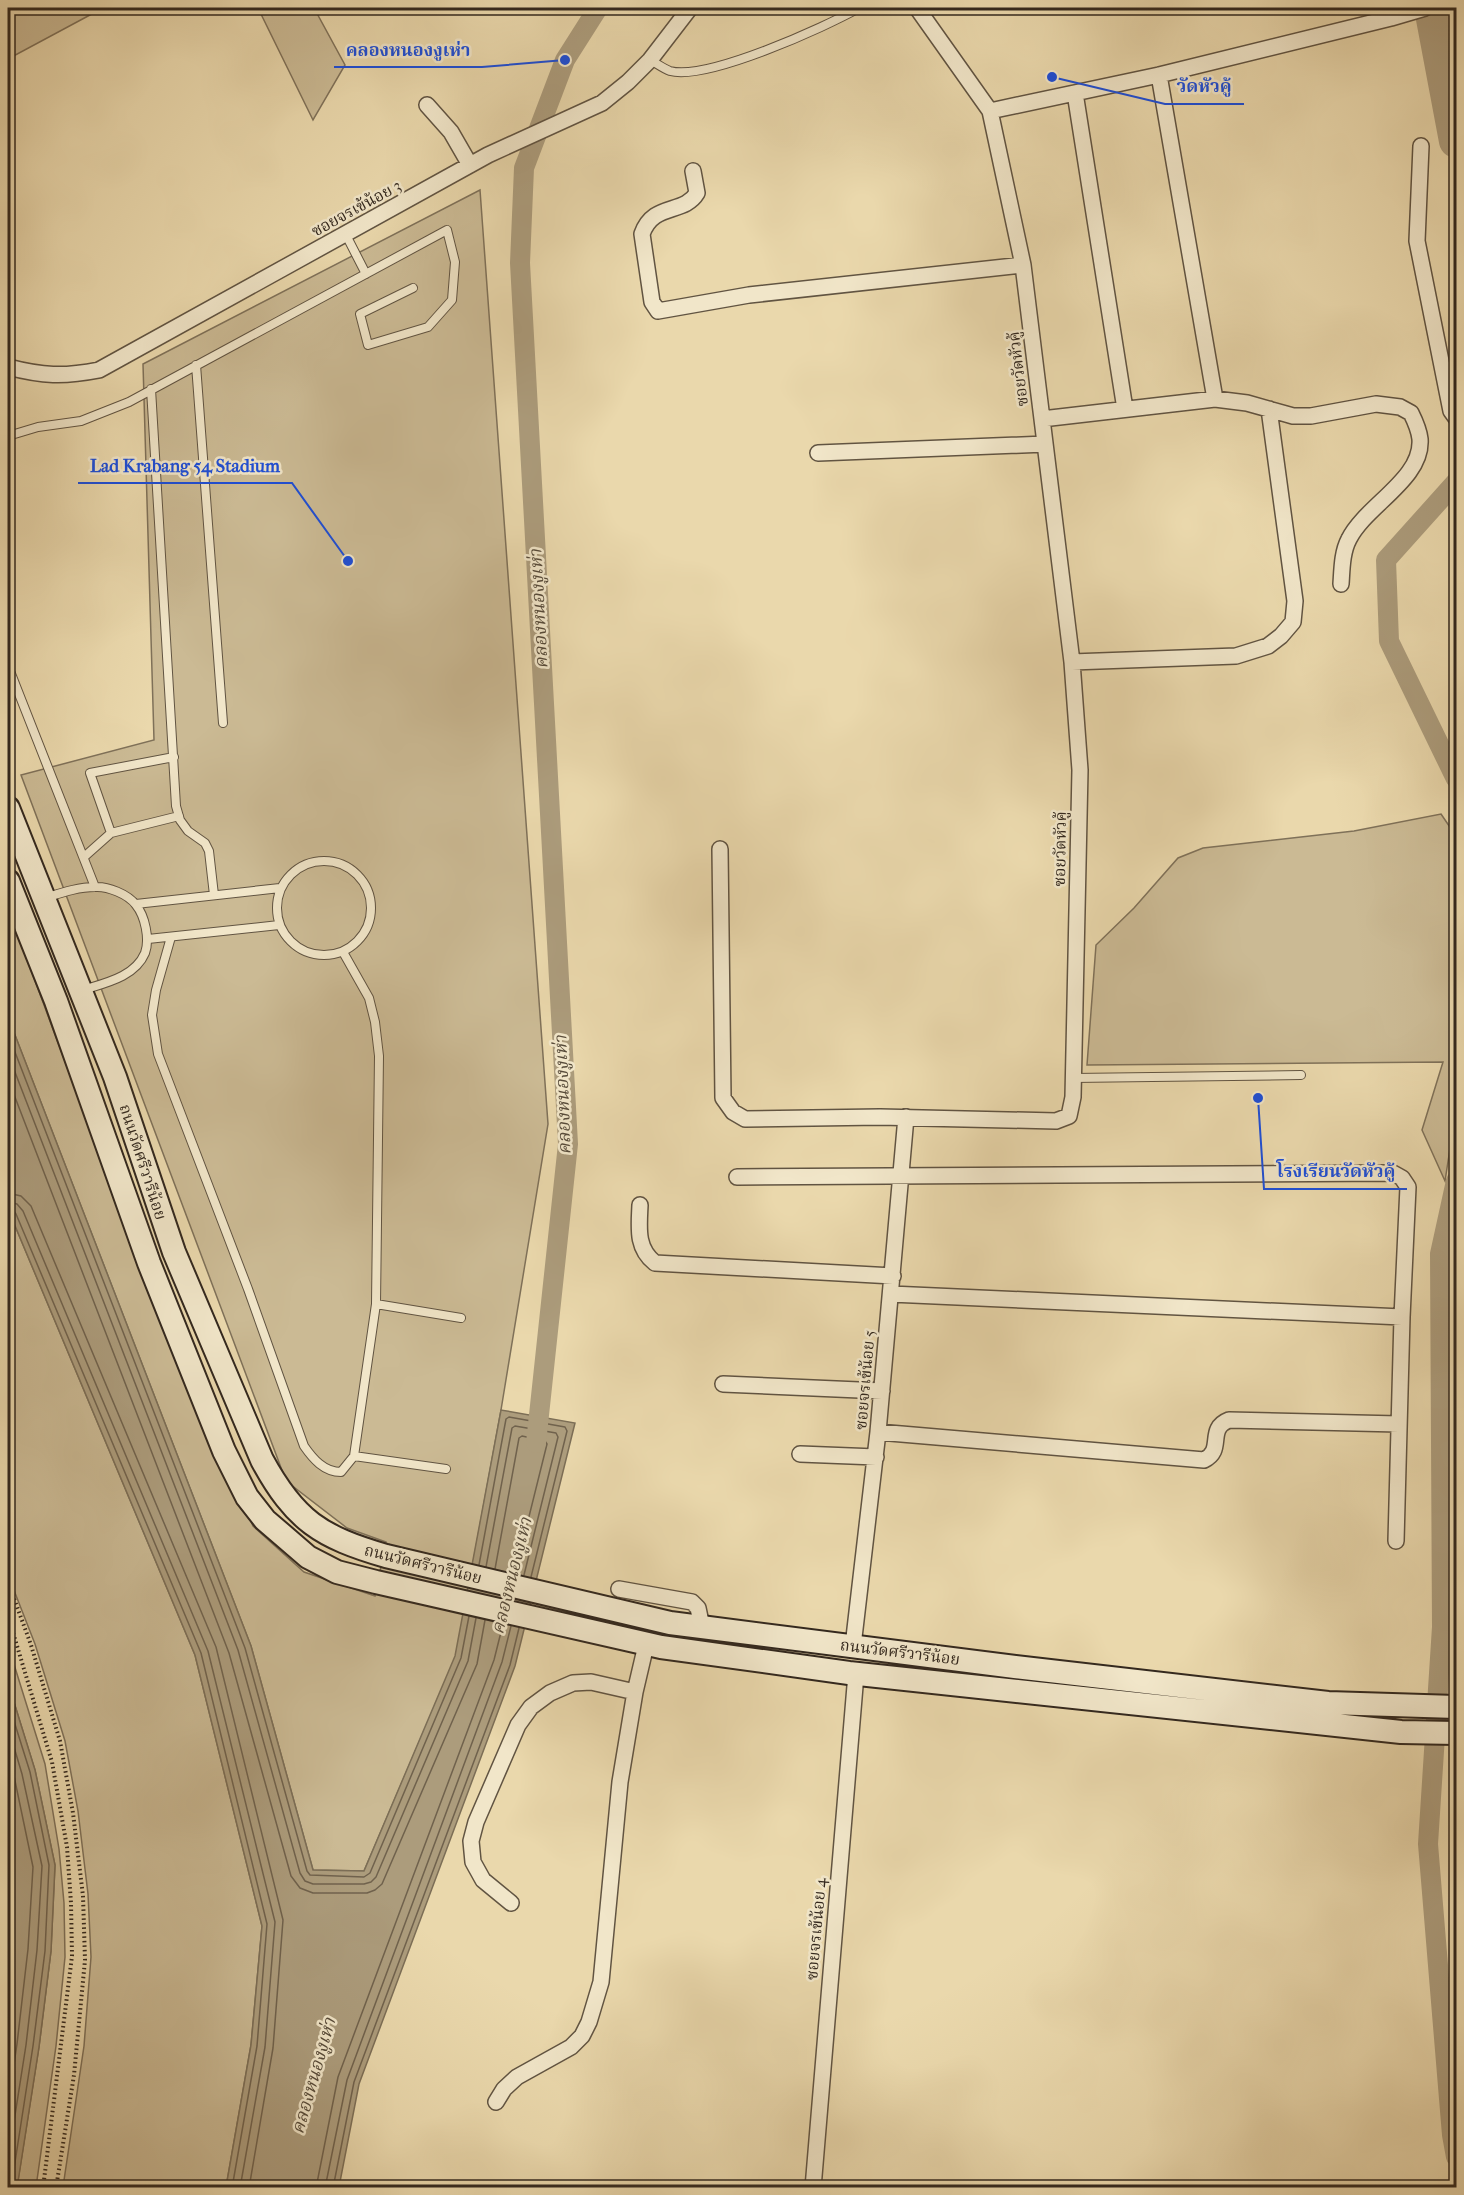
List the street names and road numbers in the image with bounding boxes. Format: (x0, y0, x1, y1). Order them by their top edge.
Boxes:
street label: ซอยจรเข้น้อย 3 (308, 176, 404, 240)
street label: ซอยวัดหัวคู้ (1004, 330, 1033, 408)
street label: ซอยวัดหัวคู้ (1050, 811, 1071, 887)
street label: ถนนวัดศรีวารีน้อย (115, 1102, 171, 1222)
street label: ซอยจรเข้น้อย 5 (851, 1329, 879, 1431)
street label: ถนนวัดศรีวารีน้อย (362, 1540, 484, 1588)
street label: ถนนวัดศรีวารีน้อย (839, 1635, 961, 1669)
street label: ซอยจรเข้น้อย 4 (802, 1877, 830, 1981)

